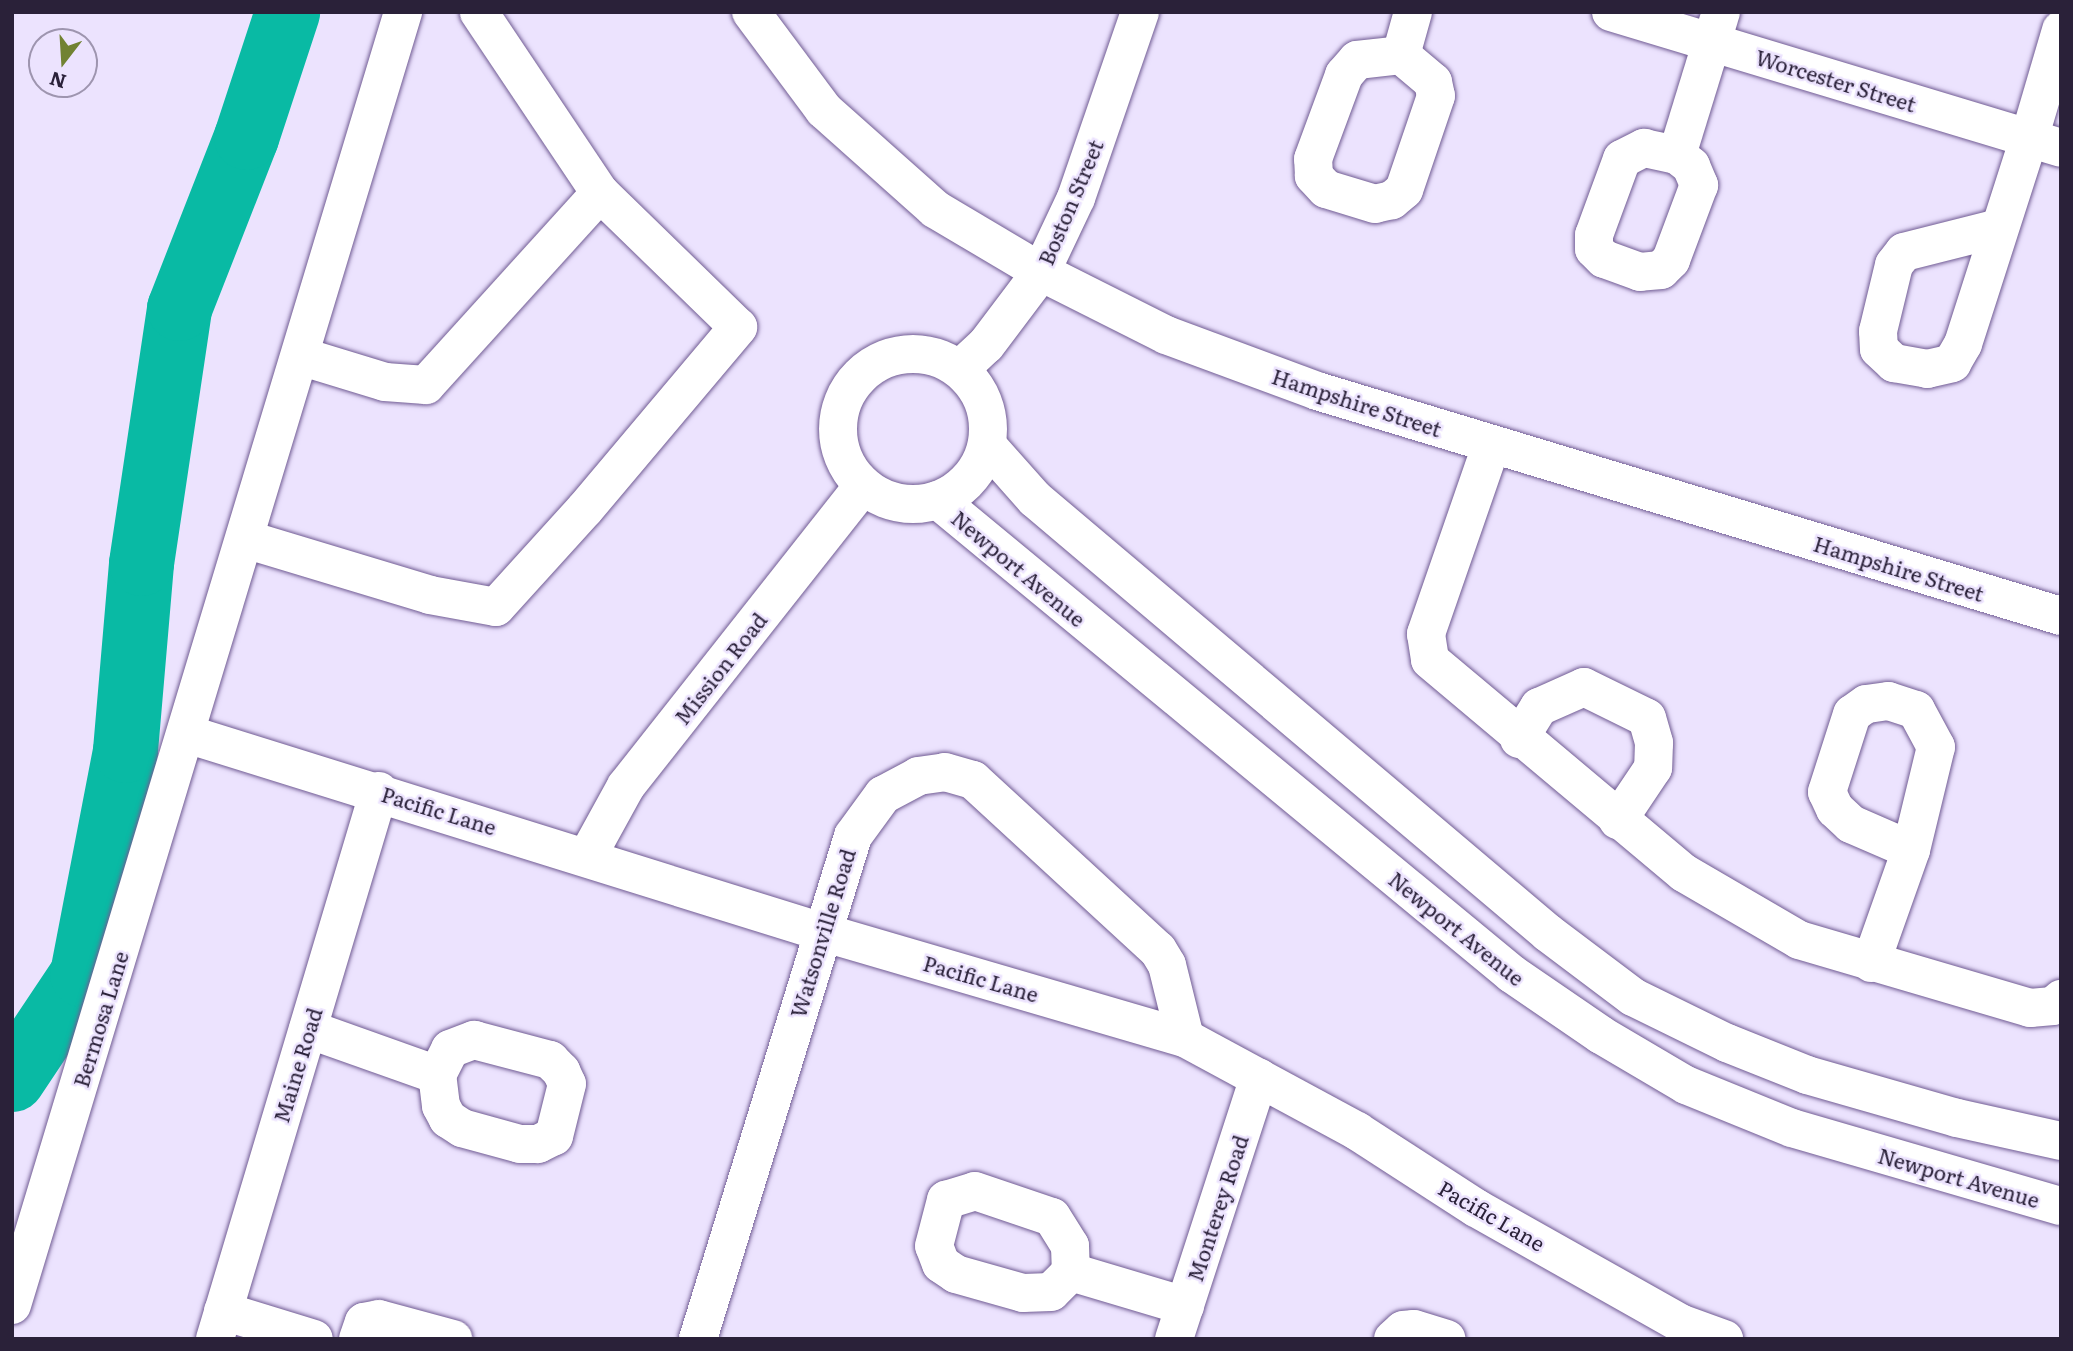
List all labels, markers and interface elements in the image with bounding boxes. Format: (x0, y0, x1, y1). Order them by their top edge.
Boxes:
north arrow (28, 28, 98, 98)
street label: Worcester Street (1753, 44, 1919, 116)
text: N (46, 65, 69, 97)
street label: Boston Street (1032, 135, 1108, 269)
street label: Hampshire Street (1269, 363, 1445, 441)
street label: Newport Avenue (947, 505, 1091, 631)
street label: Hampshire Street (1811, 530, 1987, 606)
street label: Mission Road (669, 607, 771, 729)
street label: Pacific Lane (379, 781, 499, 839)
street label: Watsonville Road (784, 845, 860, 1021)
street label: Newport Avenue (1384, 866, 1530, 990)
street label: Bermosa Lane (67, 948, 133, 1090)
street label: Pacific Lane (921, 950, 1041, 1006)
street label: Maine Road (268, 1005, 326, 1125)
street label: Monterey Road (1181, 1132, 1253, 1284)
street label: Newport Avenue (1875, 1142, 2043, 1212)
street label: Pacific Lane (1434, 1174, 1550, 1256)

